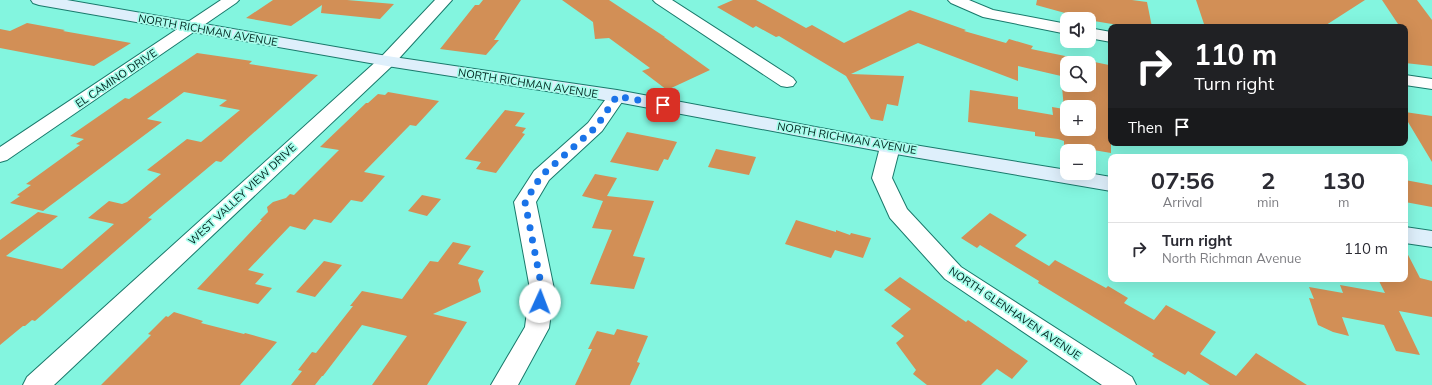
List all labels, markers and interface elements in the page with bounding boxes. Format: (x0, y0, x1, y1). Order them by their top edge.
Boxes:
street label: NORTH RICHMAN AVENUE (137, 11, 279, 49)
map controls (1060, 12, 1096, 180)
button: sound (1060, 12, 1096, 48)
text: 110 m (1194, 37, 1277, 72)
icon: right (1128, 40, 1180, 92)
street label: EL CAMINO DRIVE (73, 46, 159, 110)
button: search (1060, 56, 1096, 92)
street label: NORTH RICHMAN AVENUE (457, 65, 599, 101)
text: Turn right (1194, 72, 1274, 95)
pin (646, 88, 680, 122)
icon: arrive (652, 94, 674, 116)
button: + (1060, 100, 1096, 136)
icon: arrive (1171, 116, 1193, 138)
text: Then (1128, 118, 1163, 137)
street label: NORTH RICHMAN AVENUE (776, 119, 918, 157)
street label: WEST VALLEY VIEW DRIVE (185, 140, 299, 248)
button: − (1060, 144, 1096, 180)
text: 07:56 (1151, 165, 1214, 195)
text: 2 (1261, 165, 1275, 195)
text: 130 (1322, 165, 1365, 195)
text: Arrival (1163, 194, 1202, 210)
text: min (1257, 194, 1279, 210)
text: m (1338, 194, 1349, 210)
text: Turn right (1162, 231, 1232, 250)
icon: right (1128, 238, 1150, 260)
text: 110 m (1344, 239, 1388, 258)
text: North Richman Avenue (1162, 250, 1301, 266)
street label: NORTH GLENHAVEN AVENUE (946, 264, 1084, 362)
position arrow (519, 281, 561, 323)

